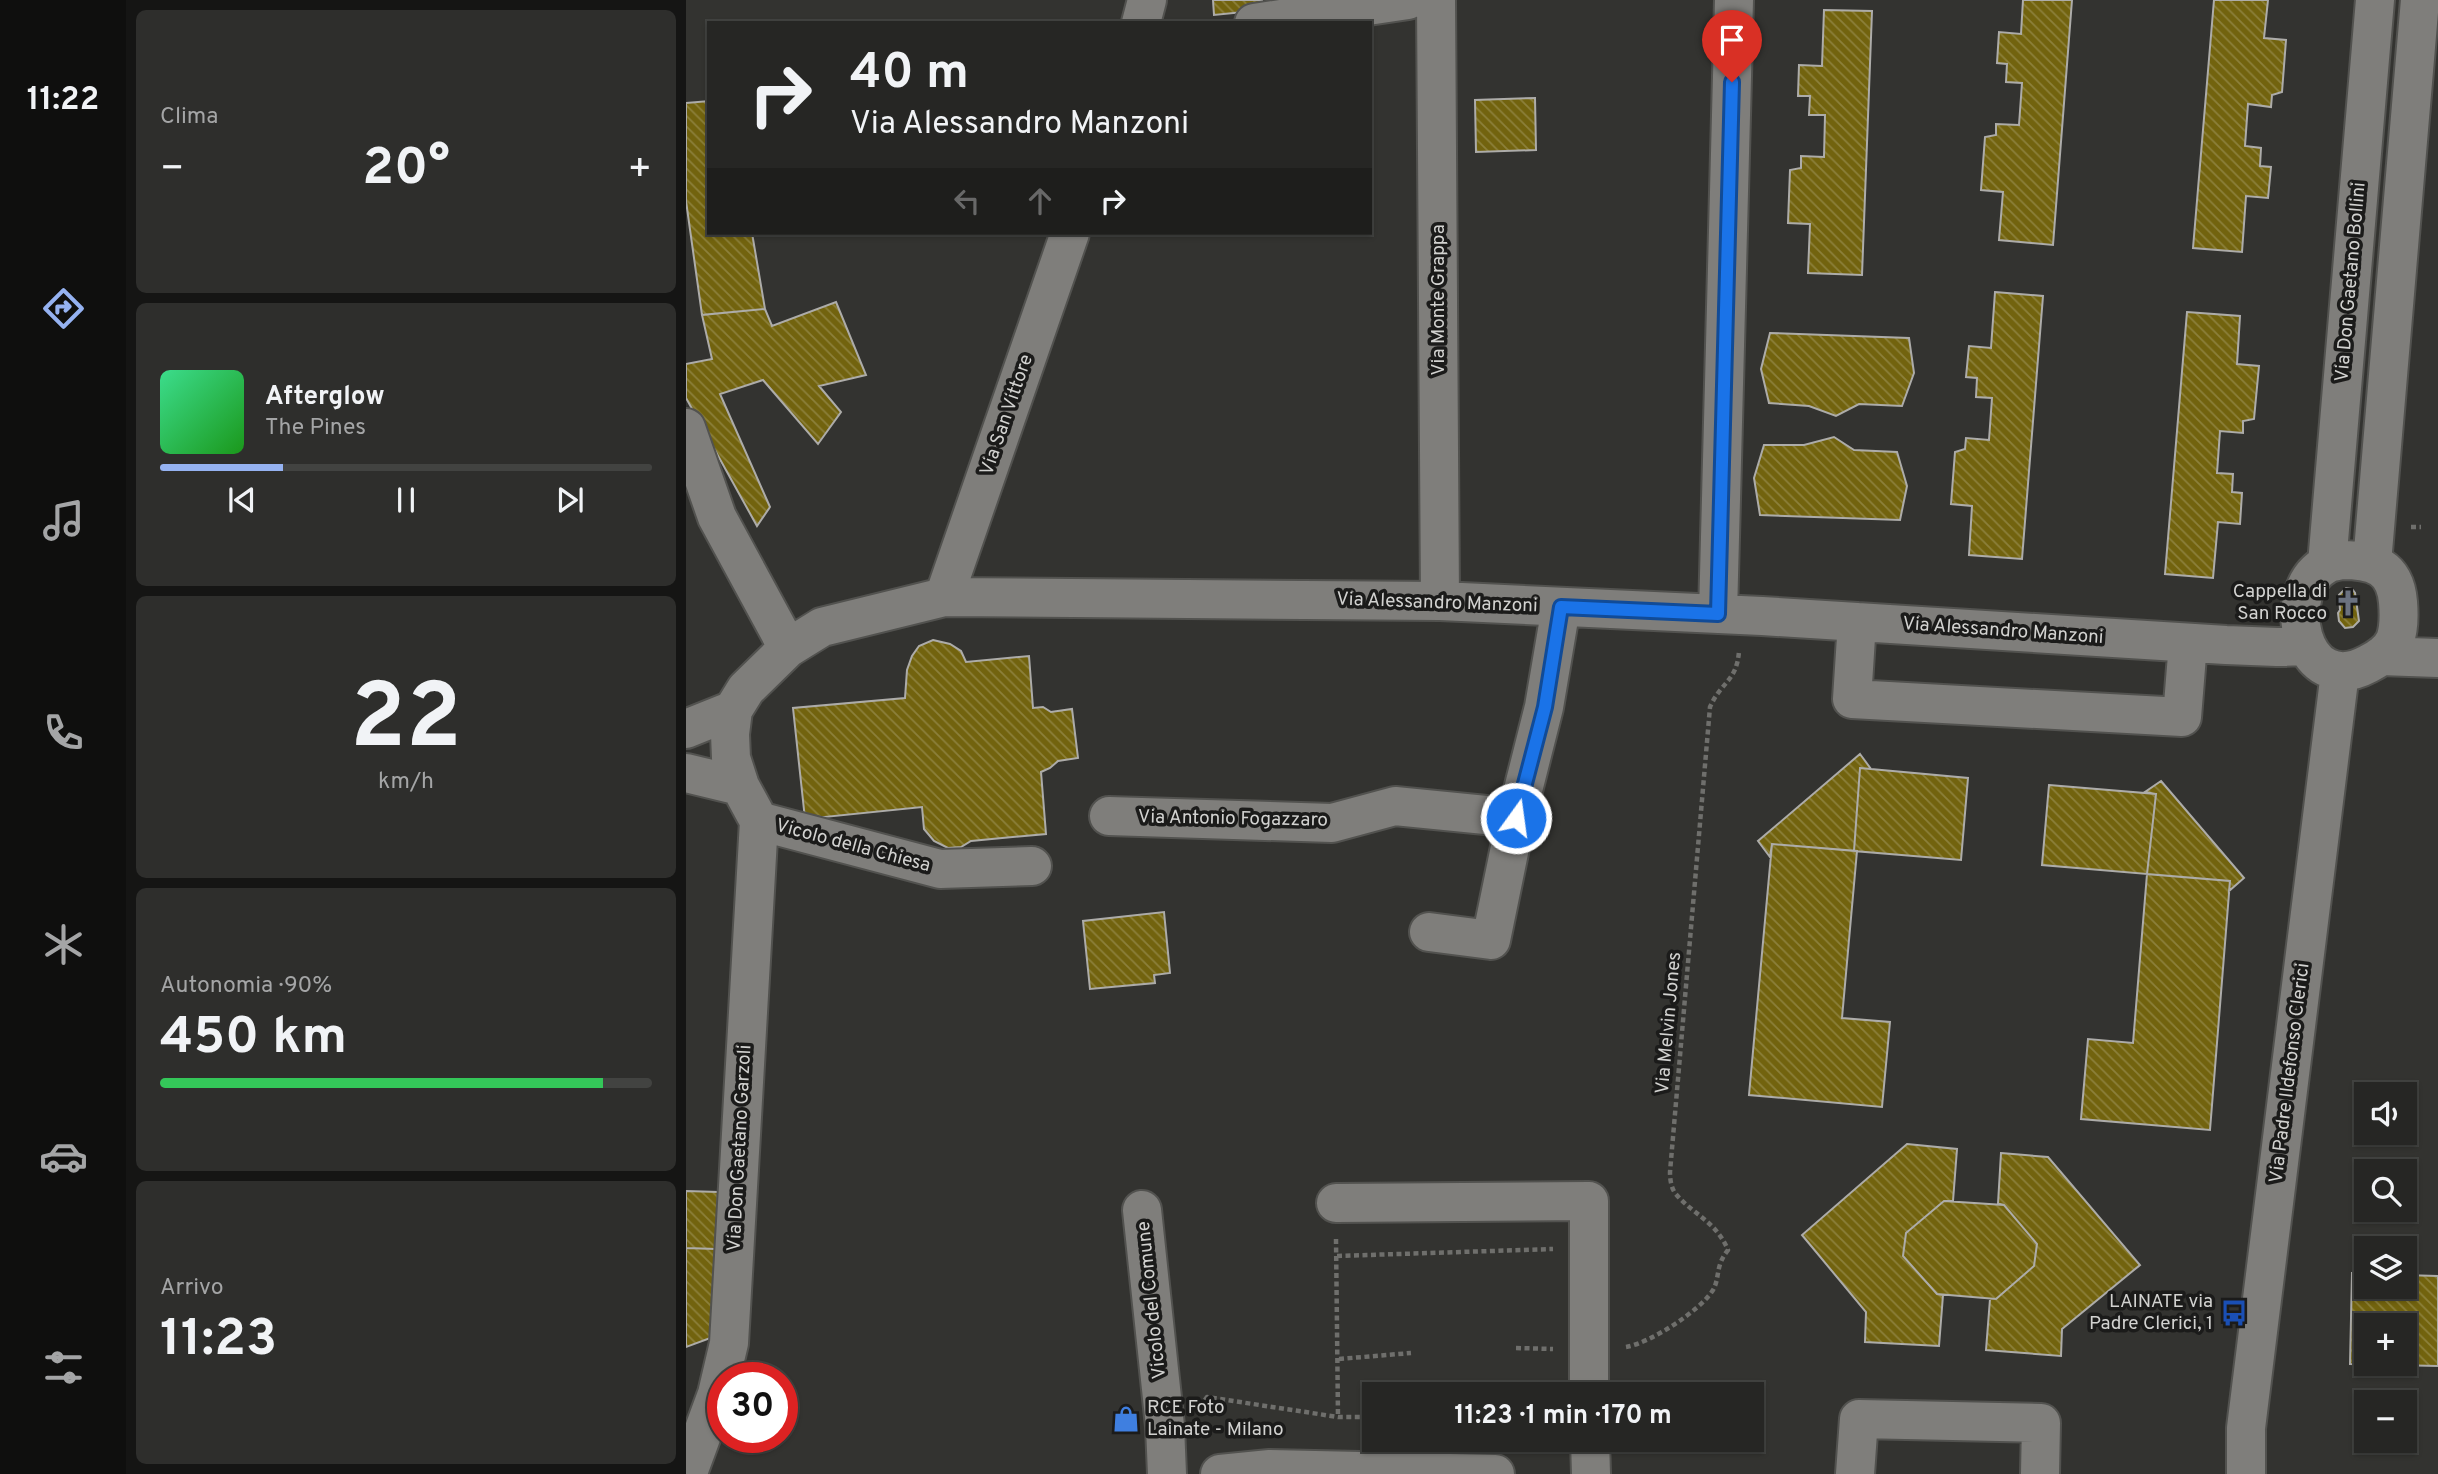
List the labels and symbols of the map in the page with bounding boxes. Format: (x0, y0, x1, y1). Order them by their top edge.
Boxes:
pin (1702, 10, 1762, 82)
street label: Via Don Gaetano Bollini (2330, 181, 2372, 383)
street label: Via Monte Grappa (1427, 224, 1451, 376)
street label: Via San Vittore (975, 351, 1039, 479)
place label: Cappella di San Rocco (2233, 580, 2327, 626)
street label: Via Alessandro Manzoni (1336, 587, 1538, 619)
church icon: Cappella di San Rocco (2333, 588, 2363, 618)
street label: Via Alessandro Manzoni (1902, 612, 2104, 650)
position arrow (1479, 781, 1553, 855)
street label: Via Antonio Fogazzaro (1138, 805, 1328, 833)
street label: Vicolo della Chiesa (773, 814, 933, 878)
street label: Via Melvin Jones (1651, 951, 1687, 1095)
street label: Via Padre Ildefonso Clerici (2265, 962, 2315, 1184)
street label: Via Don Gaetano Garzoli (723, 1044, 757, 1252)
street label: Vicolo del Comune (1132, 1220, 1172, 1380)
place label: LAINATE via Padre Clerici, 1 (2089, 1290, 2213, 1336)
bus stop icon: LAINATE via Padre Clerici, 1 (2219, 1298, 2249, 1328)
speed limit sign: 30 (707, 1362, 798, 1453)
place label: RCE Foto Lainate - Milano (1147, 1396, 1284, 1442)
shop icon: RCE Foto Lainate - Milano (1111, 1404, 1141, 1434)

